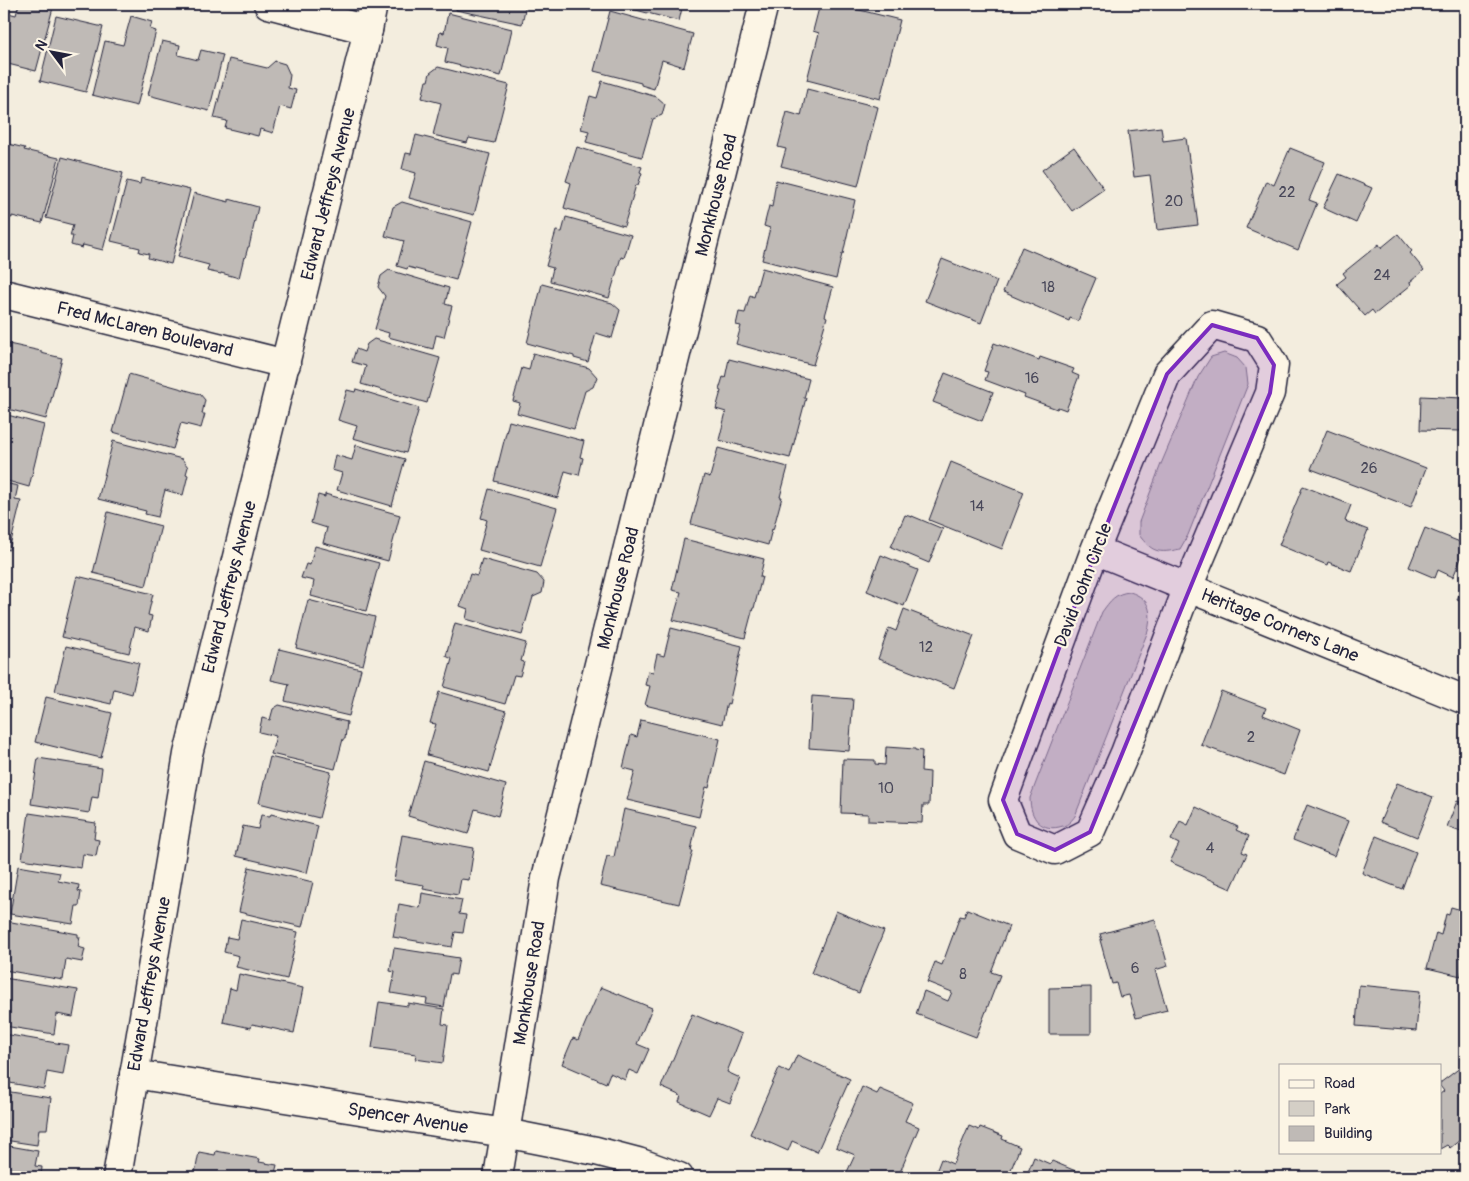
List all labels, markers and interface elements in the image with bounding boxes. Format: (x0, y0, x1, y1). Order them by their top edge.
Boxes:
north arrow (28, 28, 78, 78)
text: N (32, 37, 51, 54)
street label: Edward Jeffreys Avenue (296, 106, 361, 283)
street label: Monkhouse Road (690, 131, 743, 259)
house number: 22 (1279, 183, 1295, 202)
house number: 20 (1165, 192, 1183, 211)
house number: 24 (1373, 266, 1391, 285)
house number: 18 (1041, 278, 1055, 297)
street label: Fred McLaren Boulevard (54, 296, 236, 363)
house number: 16 (1025, 369, 1039, 388)
house number: 26 (1360, 459, 1378, 478)
house number: 14 (970, 497, 985, 516)
street label: Edward Jeffreys Avenue (197, 499, 262, 676)
street label: David Gohn Circle (1049, 520, 1118, 650)
street label: Monkhouse Road (592, 524, 645, 652)
street label: Heritage Corners Lane (1197, 583, 1362, 668)
house number: 12 (919, 638, 933, 657)
house number: 2 (1247, 728, 1255, 747)
house number: 10 (878, 779, 894, 798)
house number: 4 (1206, 839, 1215, 858)
street label: Edward Jeffreys Avenue (123, 895, 176, 1073)
street label: Monkhouse Road (508, 919, 551, 1047)
house number: 6 (1131, 959, 1139, 978)
house number: 8 (959, 965, 967, 984)
legend (1279, 1064, 1442, 1154)
text: Road (1324, 1074, 1355, 1093)
street label: Spencer Avenue (346, 1098, 470, 1139)
text: Park (1324, 1100, 1351, 1119)
text: Building (1324, 1124, 1372, 1143)

